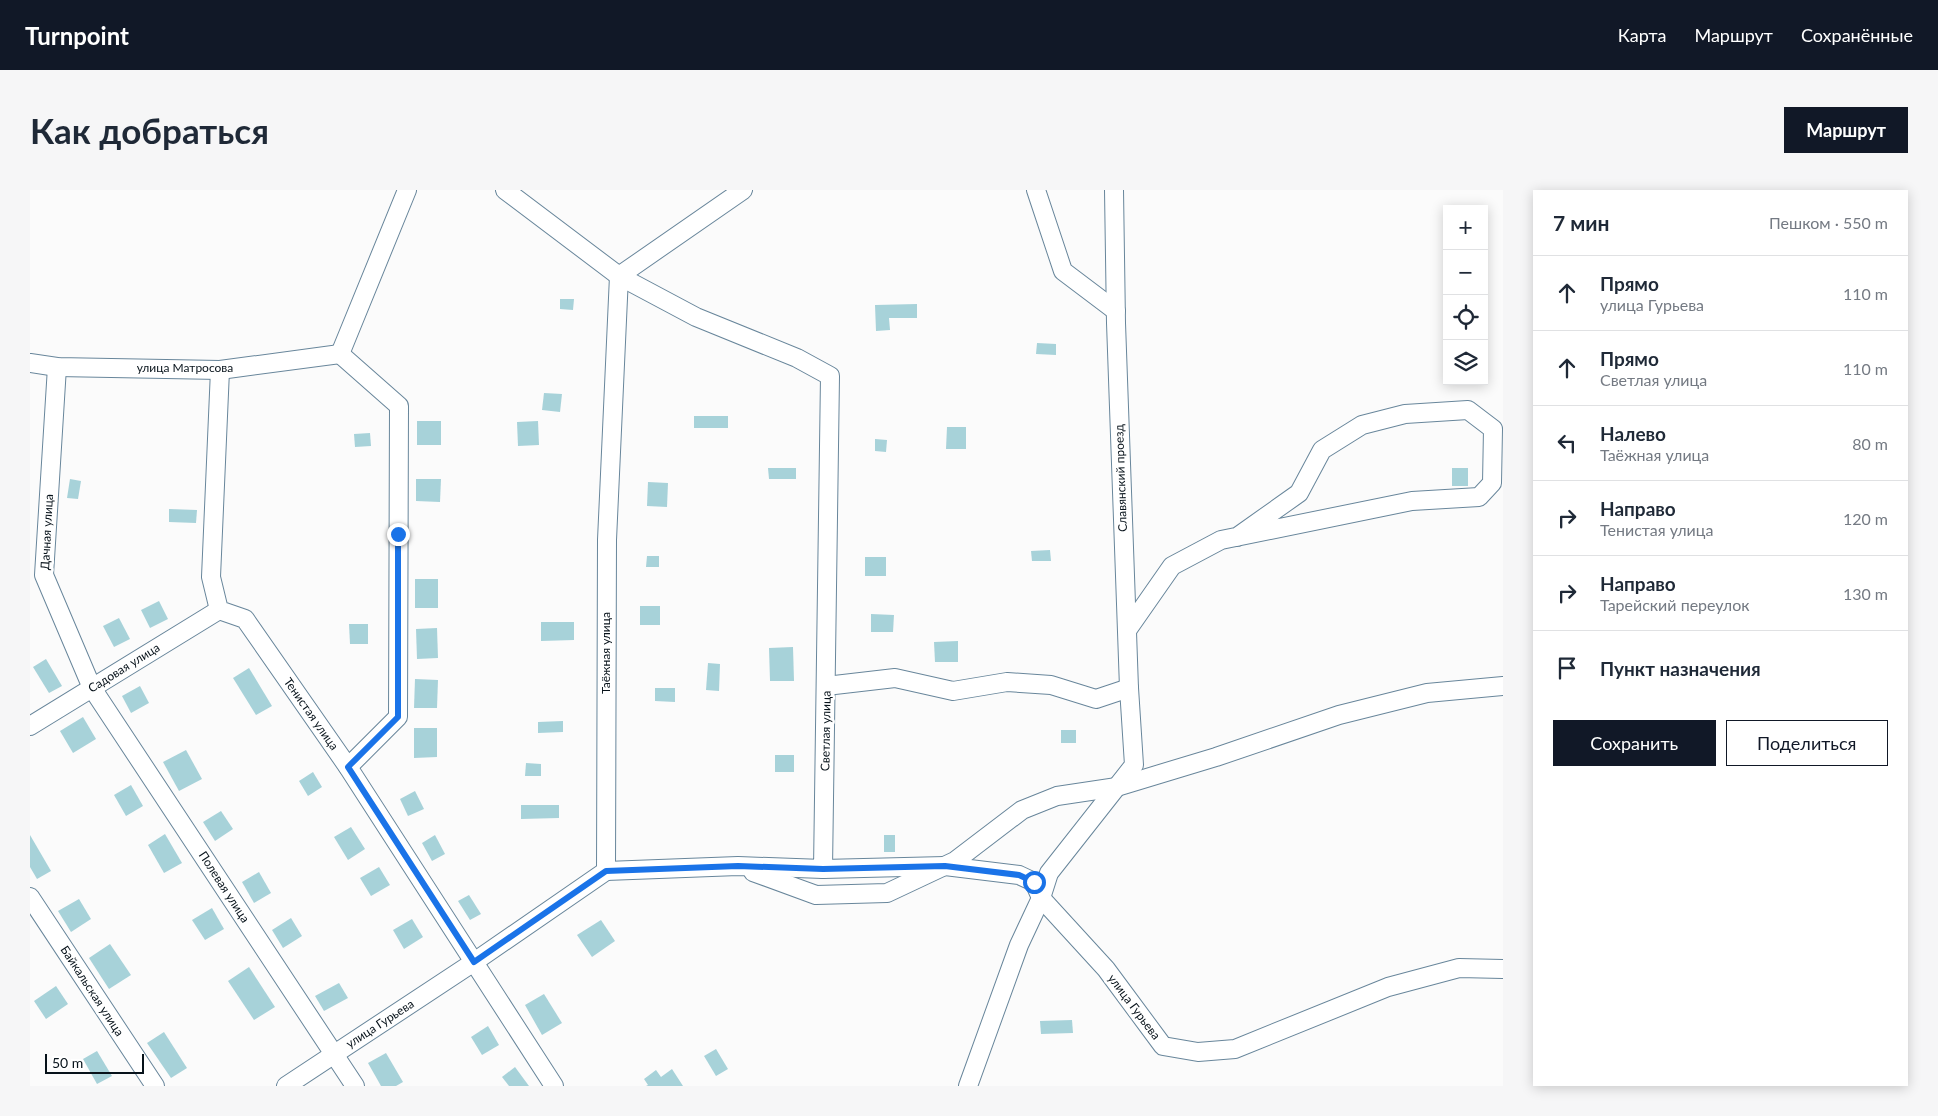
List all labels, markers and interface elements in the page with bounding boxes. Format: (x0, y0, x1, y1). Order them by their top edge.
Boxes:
text: Turnpoint (25, 21, 129, 50)
text: Карта (1618, 24, 1666, 46)
text: Маршрут (1694, 24, 1773, 46)
text: Сохранённые (1801, 24, 1913, 46)
button: Маршрут (1784, 107, 1908, 153)
text: Как добраться (30, 109, 269, 151)
map controls (1443, 205, 1488, 385)
button: + (1443, 205, 1488, 250)
text: 7 мин (1553, 210, 1610, 235)
text: Пешком · 550 m (1769, 213, 1888, 232)
button: − (1443, 250, 1488, 295)
text: Прямо (1600, 272, 1659, 295)
icon: ahead (1553, 279, 1581, 307)
text: 110 m (1843, 284, 1888, 303)
button: locate (1443, 295, 1488, 340)
text: улица Гурьева (1600, 295, 1704, 314)
button: layers (1443, 340, 1488, 385)
text: Прямо (1600, 347, 1659, 370)
icon: ahead (1553, 354, 1581, 382)
text: 110 m (1843, 359, 1888, 378)
street label: улица Матросова (137, 360, 233, 375)
text: Светлая улица (1600, 370, 1707, 389)
text: Налево (1600, 422, 1666, 445)
street label: Славянский проезд (1111, 423, 1130, 532)
icon: left (1553, 429, 1581, 457)
text: 80 m (1852, 434, 1888, 453)
text: Таёжная улица (1600, 445, 1709, 464)
street label: Дачная улица (37, 494, 56, 570)
text: Направо (1600, 497, 1676, 520)
icon: right (1553, 504, 1581, 532)
text: 120 m (1843, 509, 1888, 528)
text: Тенистая улица (1600, 520, 1713, 539)
route end (387, 523, 410, 546)
text: Направо (1600, 572, 1676, 595)
icon: right (1553, 579, 1581, 607)
text: 130 m (1843, 584, 1888, 603)
text: Тарейский переулок (1600, 595, 1750, 614)
street label: Таёжная улица (598, 612, 613, 694)
street label: Садовая улица (85, 640, 162, 696)
icon: arrive (1553, 654, 1581, 682)
text: Пункт назначения (1600, 657, 1761, 680)
street label: Тенистая улица (281, 675, 342, 753)
street label: Светлая улица (817, 691, 834, 771)
button: Сохранить (1553, 720, 1716, 766)
button: Поделиться (1726, 720, 1888, 766)
street label: Полевая улица (196, 848, 253, 925)
route start (1023, 871, 1046, 894)
street label: Байкальская улица (58, 943, 127, 1039)
street label: улица Гурьева (1105, 971, 1164, 1042)
street label: улица Гурьева (343, 996, 417, 1051)
scale bar (45, 1051, 144, 1074)
text: 50 m (52, 1054, 83, 1071)

